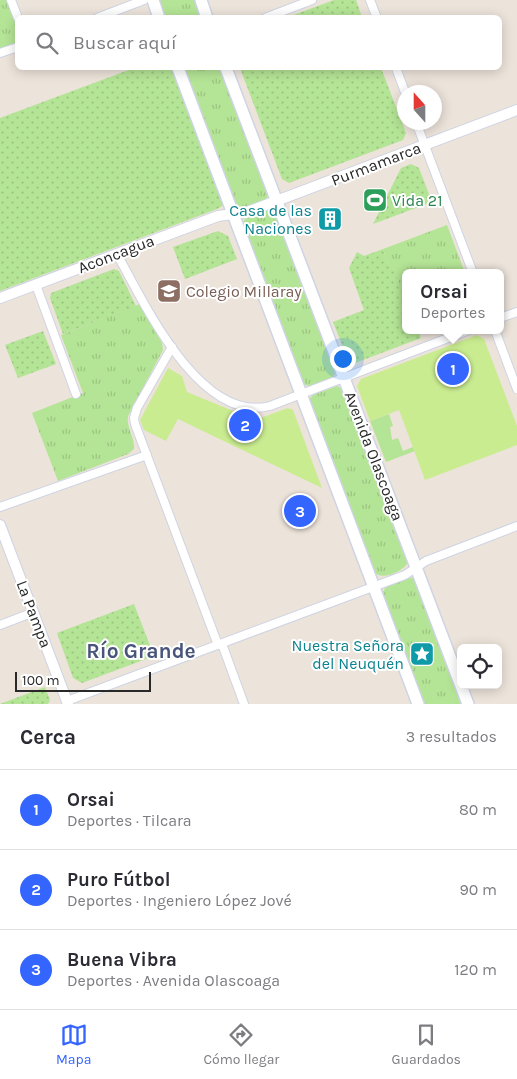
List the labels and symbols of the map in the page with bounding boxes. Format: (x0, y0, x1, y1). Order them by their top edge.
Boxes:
north arrow (397, 85, 442, 130)
street label: Purmamarca (328, 138, 424, 190)
sports icon: Vida 21 (362, 187, 388, 213)
place label: Vida 21 (392, 191, 442, 210)
place label: Casa de las Naciones (229, 201, 312, 238)
building icon: Casa de las Naciones (317, 206, 343, 232)
street label: Aconcagua (75, 231, 157, 277)
school or university icon: Colegio Millaray (156, 278, 182, 304)
place label: Colegio Millaray (186, 282, 302, 301)
your location (330, 346, 356, 372)
pin: 1 (437, 350, 469, 388)
street label: Avenida Olascoaga (341, 389, 407, 523)
pin: 2 (229, 406, 261, 444)
pin: 3 (284, 492, 316, 530)
street label: La Pampa (12, 578, 56, 650)
place label: Nuestra Señora del Neuquén (291, 636, 404, 673)
district label: Río Grande (86, 639, 196, 663)
place icon: Nuestra Señora del Neuquén (409, 641, 435, 667)
scale bar (15, 669, 151, 692)

